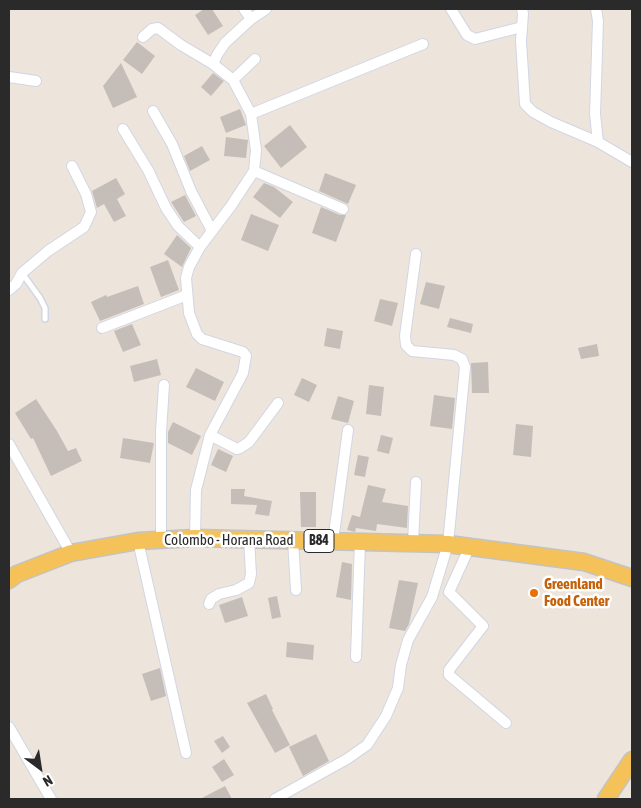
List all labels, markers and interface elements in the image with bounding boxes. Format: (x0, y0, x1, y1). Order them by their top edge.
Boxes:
road number: B84 (304, 530, 334, 552)
street label: Colombo - Horana Road (164, 531, 294, 549)
place label: Greenland Food Center (544, 575, 609, 610)
marker: Greenland Food Center (528, 587, 540, 599)
north arrow (15, 743, 65, 793)
text: N (40, 772, 55, 790)

